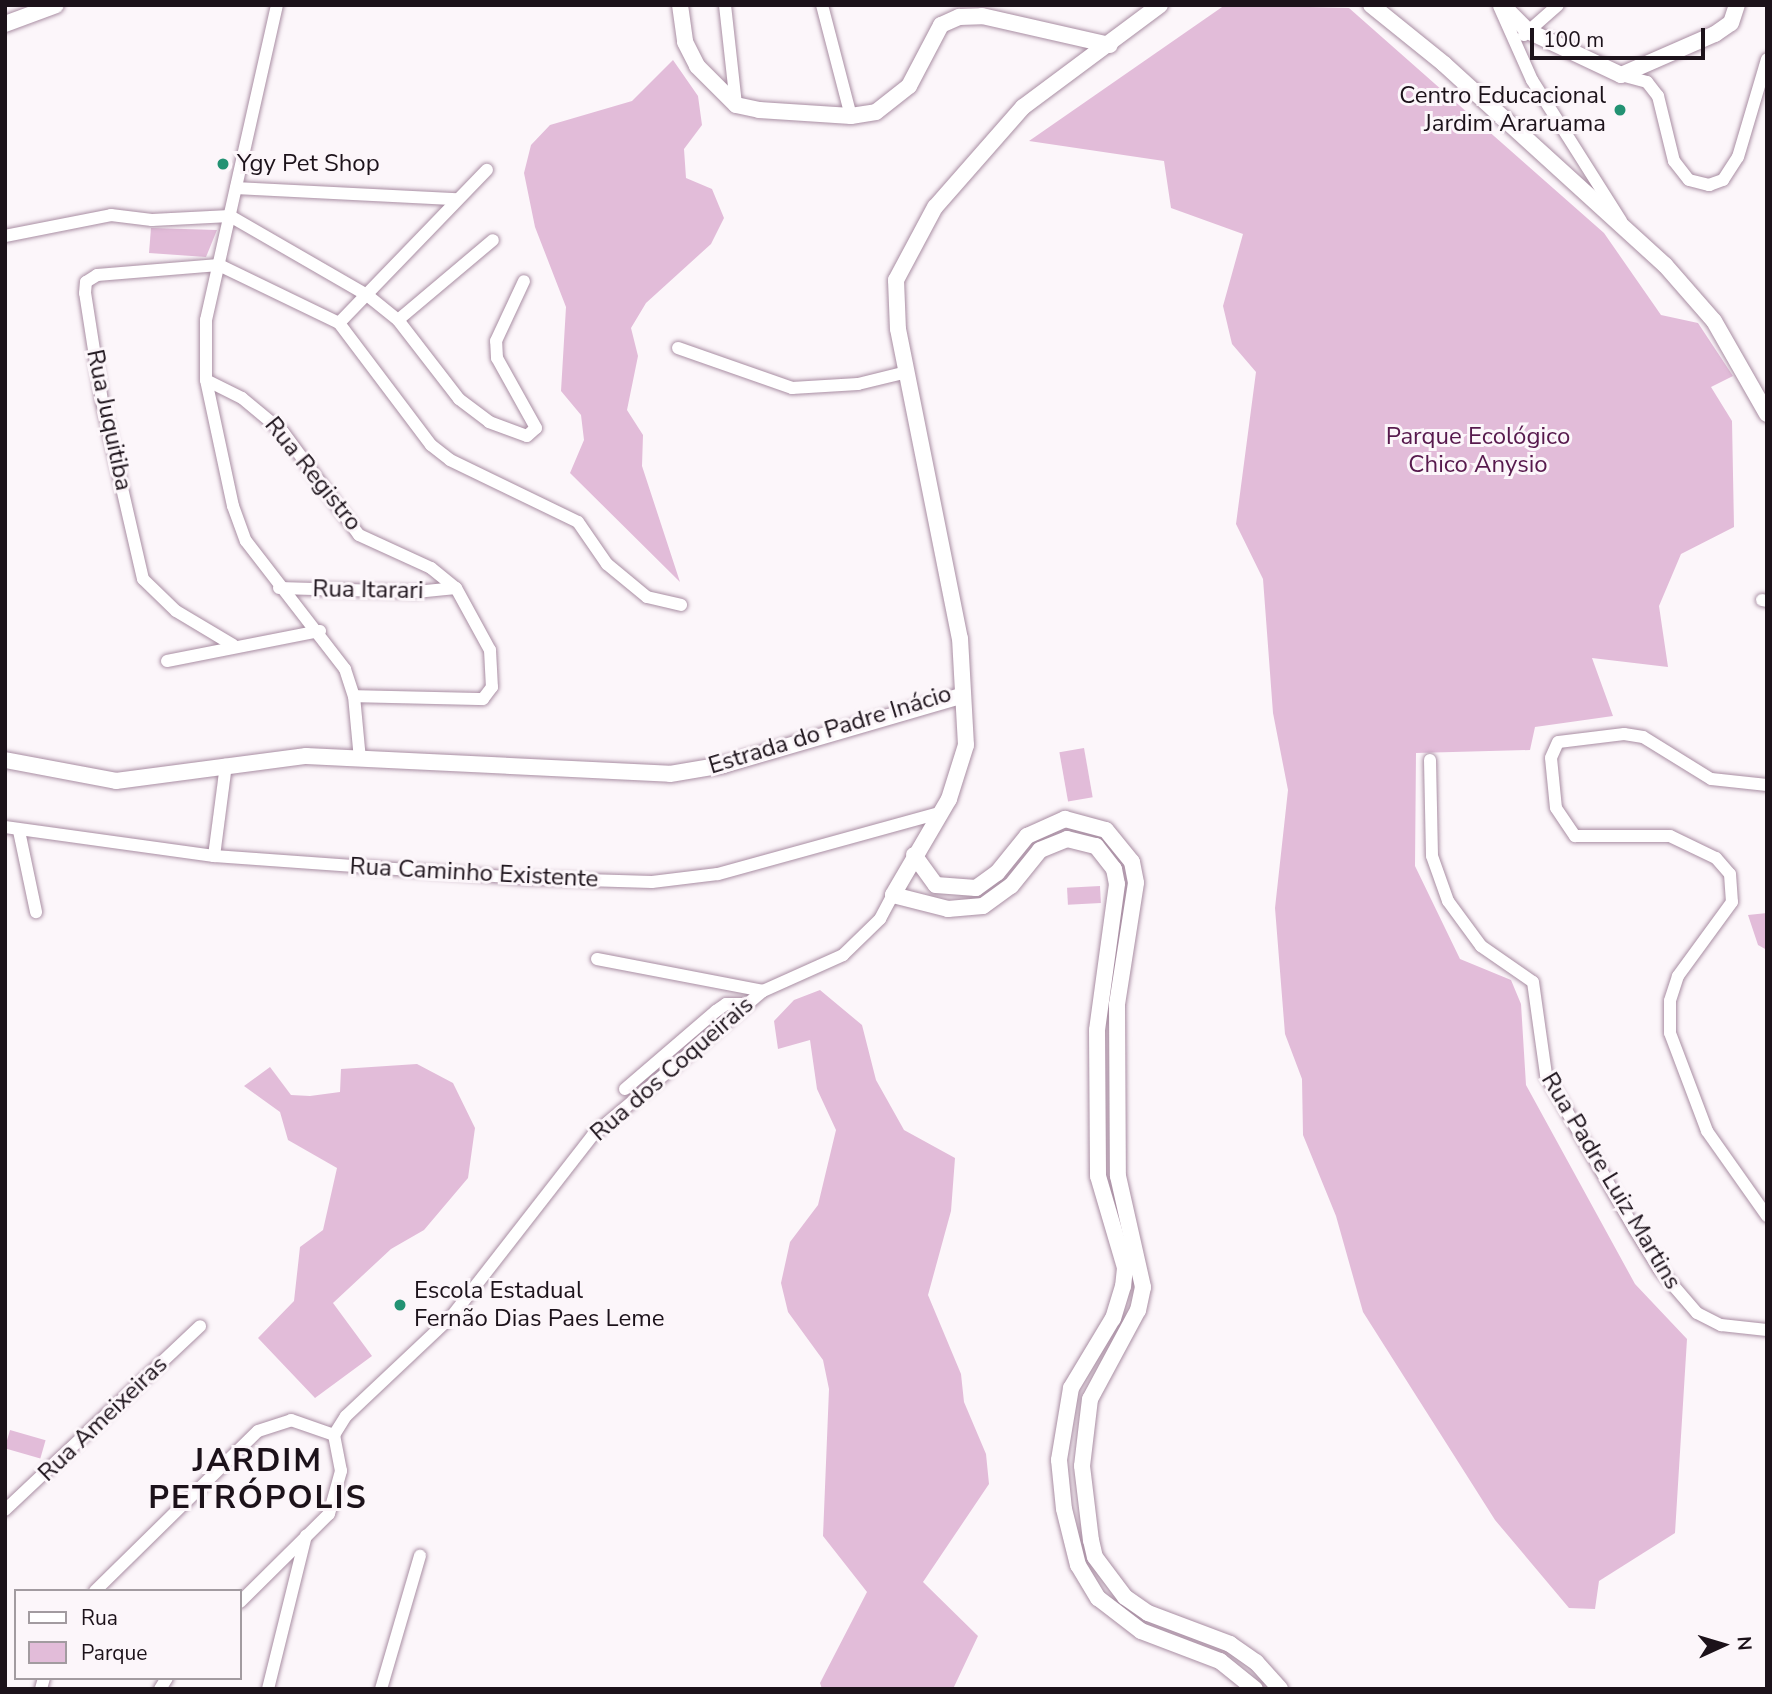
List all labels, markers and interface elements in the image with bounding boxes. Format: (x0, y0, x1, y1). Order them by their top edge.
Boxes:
scale bar (1534, 14, 1709, 58)
text: 100 m (1543, 26, 1604, 54)
place label: Centro Educacional Jardim Araruama (1399, 82, 1606, 138)
marker: Centro Educacional Jardim Araruama (1612, 102, 1628, 118)
place label: Ygy Pet Shop (237, 150, 380, 178)
marker: Ygy Pet Shop (215, 156, 231, 172)
street label: Rua Juquitiba (80, 347, 138, 493)
street label: Rua Registro (258, 411, 368, 537)
park label: Parque Ecológico Chico Anysio (1386, 423, 1570, 479)
street label: Rua Itarari (312, 575, 424, 605)
street label: Estrada do Padre Inácio (705, 679, 955, 781)
street label: Rua Caminho Existente (349, 852, 599, 894)
street label: Rua dos Coqueirais (585, 990, 759, 1148)
street label: Rua Padre Luiz Martins (1535, 1067, 1687, 1295)
place label: Escola Estadual Fernão Dias Paes Leme (414, 1277, 665, 1333)
marker: Escola Estadual Fernão Dias Paes Leme (392, 1297, 408, 1313)
street label: Rua Ameixeiras (33, 1350, 173, 1488)
district label: JARDIM PETRÓPOLIS (149, 1443, 367, 1518)
legend (14, 1589, 242, 1680)
text: Rua (81, 1604, 118, 1632)
north arrow (1688, 1610, 1758, 1680)
text: N (1730, 1636, 1757, 1652)
text: Parque (81, 1639, 148, 1667)

